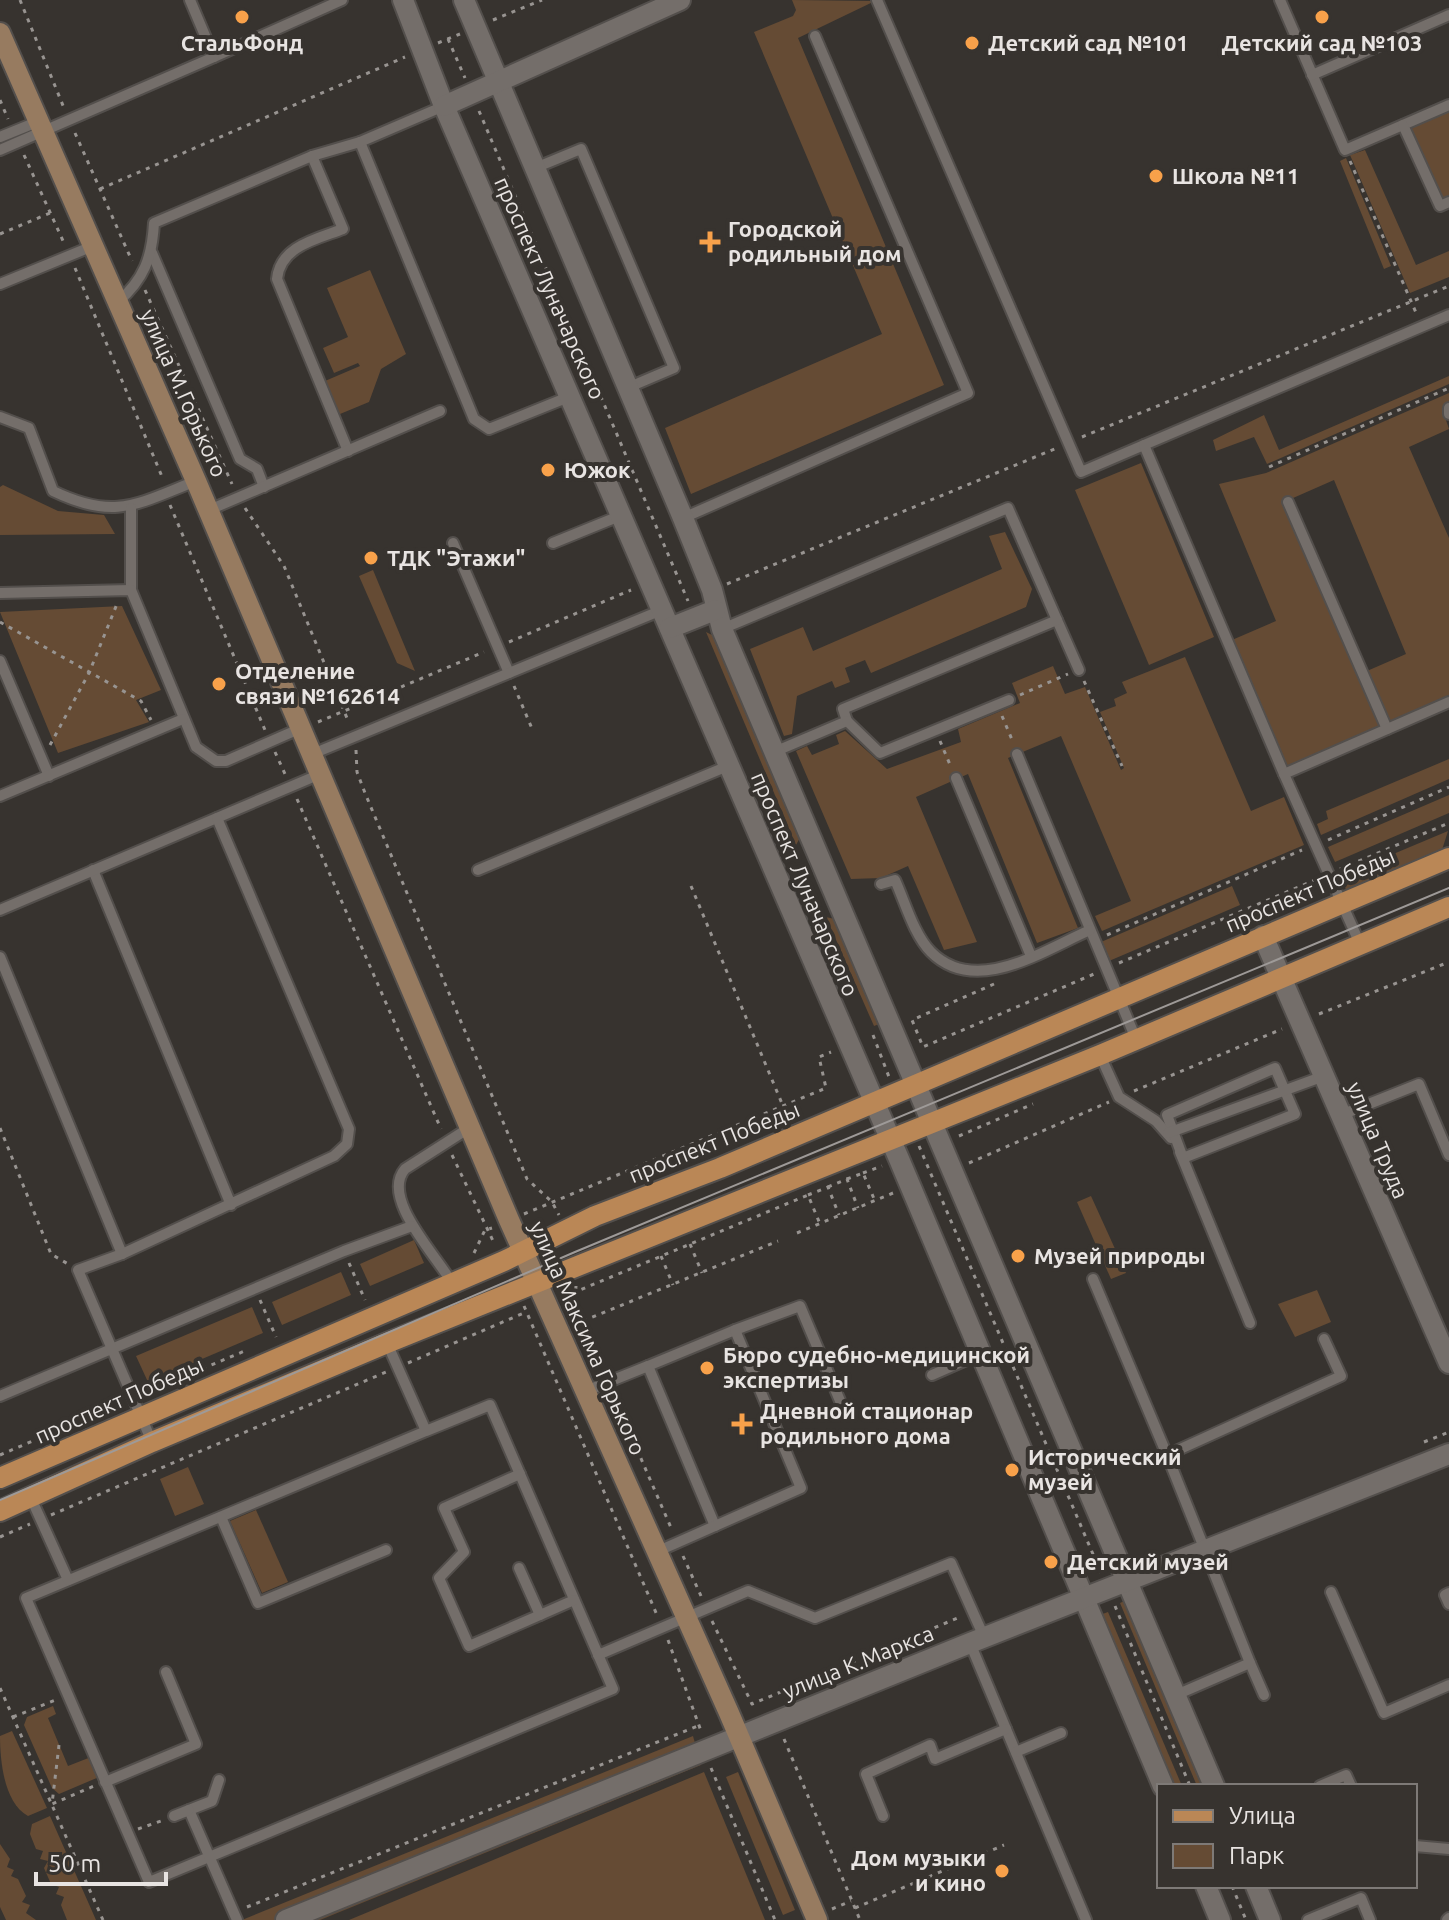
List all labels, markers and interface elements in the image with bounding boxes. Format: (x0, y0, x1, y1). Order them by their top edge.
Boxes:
marker: СтальФонд (233, 8, 251, 26)
marker: Детский сад №103 (1313, 8, 1331, 26)
place label: СтальФонд (181, 30, 303, 55)
place label: Детский сад №101 (988, 30, 1189, 55)
place label: Детский сад №103 (1222, 30, 1422, 55)
marker: Детский сад №101 (963, 34, 981, 52)
place label: Школа №11 (1172, 163, 1299, 188)
marker: Школа №11 (1147, 167, 1165, 185)
street label: проспект Луначарского (490, 173, 611, 403)
place label: Городской родильный дом (728, 216, 902, 266)
marker: Городской родильный дом (699, 231, 721, 253)
street label: улица М.Горького (136, 305, 233, 481)
place label: Южок (564, 457, 631, 482)
marker: Южок (539, 461, 557, 479)
place label: ТДК "Этажи" (387, 545, 525, 570)
marker: ТДК "Этажи" (362, 549, 380, 567)
place label: Отделение связи №162614 (235, 658, 400, 708)
marker: Отделение связи №162614 (210, 675, 228, 693)
street label: проспект Луначарского (747, 768, 864, 1000)
street label: проспект Победы (1221, 843, 1398, 937)
street label: улица Труда (1343, 1078, 1414, 1202)
street label: проспект Победы (625, 1096, 803, 1187)
street label: улица Максима Горького (525, 1217, 651, 1459)
place label: Музей природы (1034, 1243, 1206, 1268)
marker: Музей природы (1009, 1247, 1027, 1265)
place label: Бюро судебно-медицинской экспертизы (723, 1342, 1030, 1392)
street label: проспект Победы (31, 1351, 207, 1448)
marker: Бюро судебно-медицинской экспертизы (698, 1359, 716, 1377)
place label: Дневной стационар родильного дома (760, 1398, 973, 1448)
marker: Дневной стационар родильного дома (731, 1413, 753, 1435)
place label: Исторический музей (1028, 1444, 1181, 1494)
marker: Исторический музей (1003, 1461, 1021, 1479)
place label: Детский музей (1067, 1549, 1229, 1574)
marker: Детский музей (1042, 1553, 1060, 1571)
street label: улица К.Маркса (779, 1620, 937, 1703)
legend (1157, 1784, 1417, 1888)
text: Улица (1229, 1802, 1296, 1829)
scale bar (36, 1836, 166, 1886)
text: Парк (1229, 1842, 1284, 1869)
place label: Дом музыки и кино (851, 1845, 986, 1895)
text: 50 m (48, 1850, 101, 1877)
marker: Дом музыки и кино (993, 1862, 1011, 1880)

